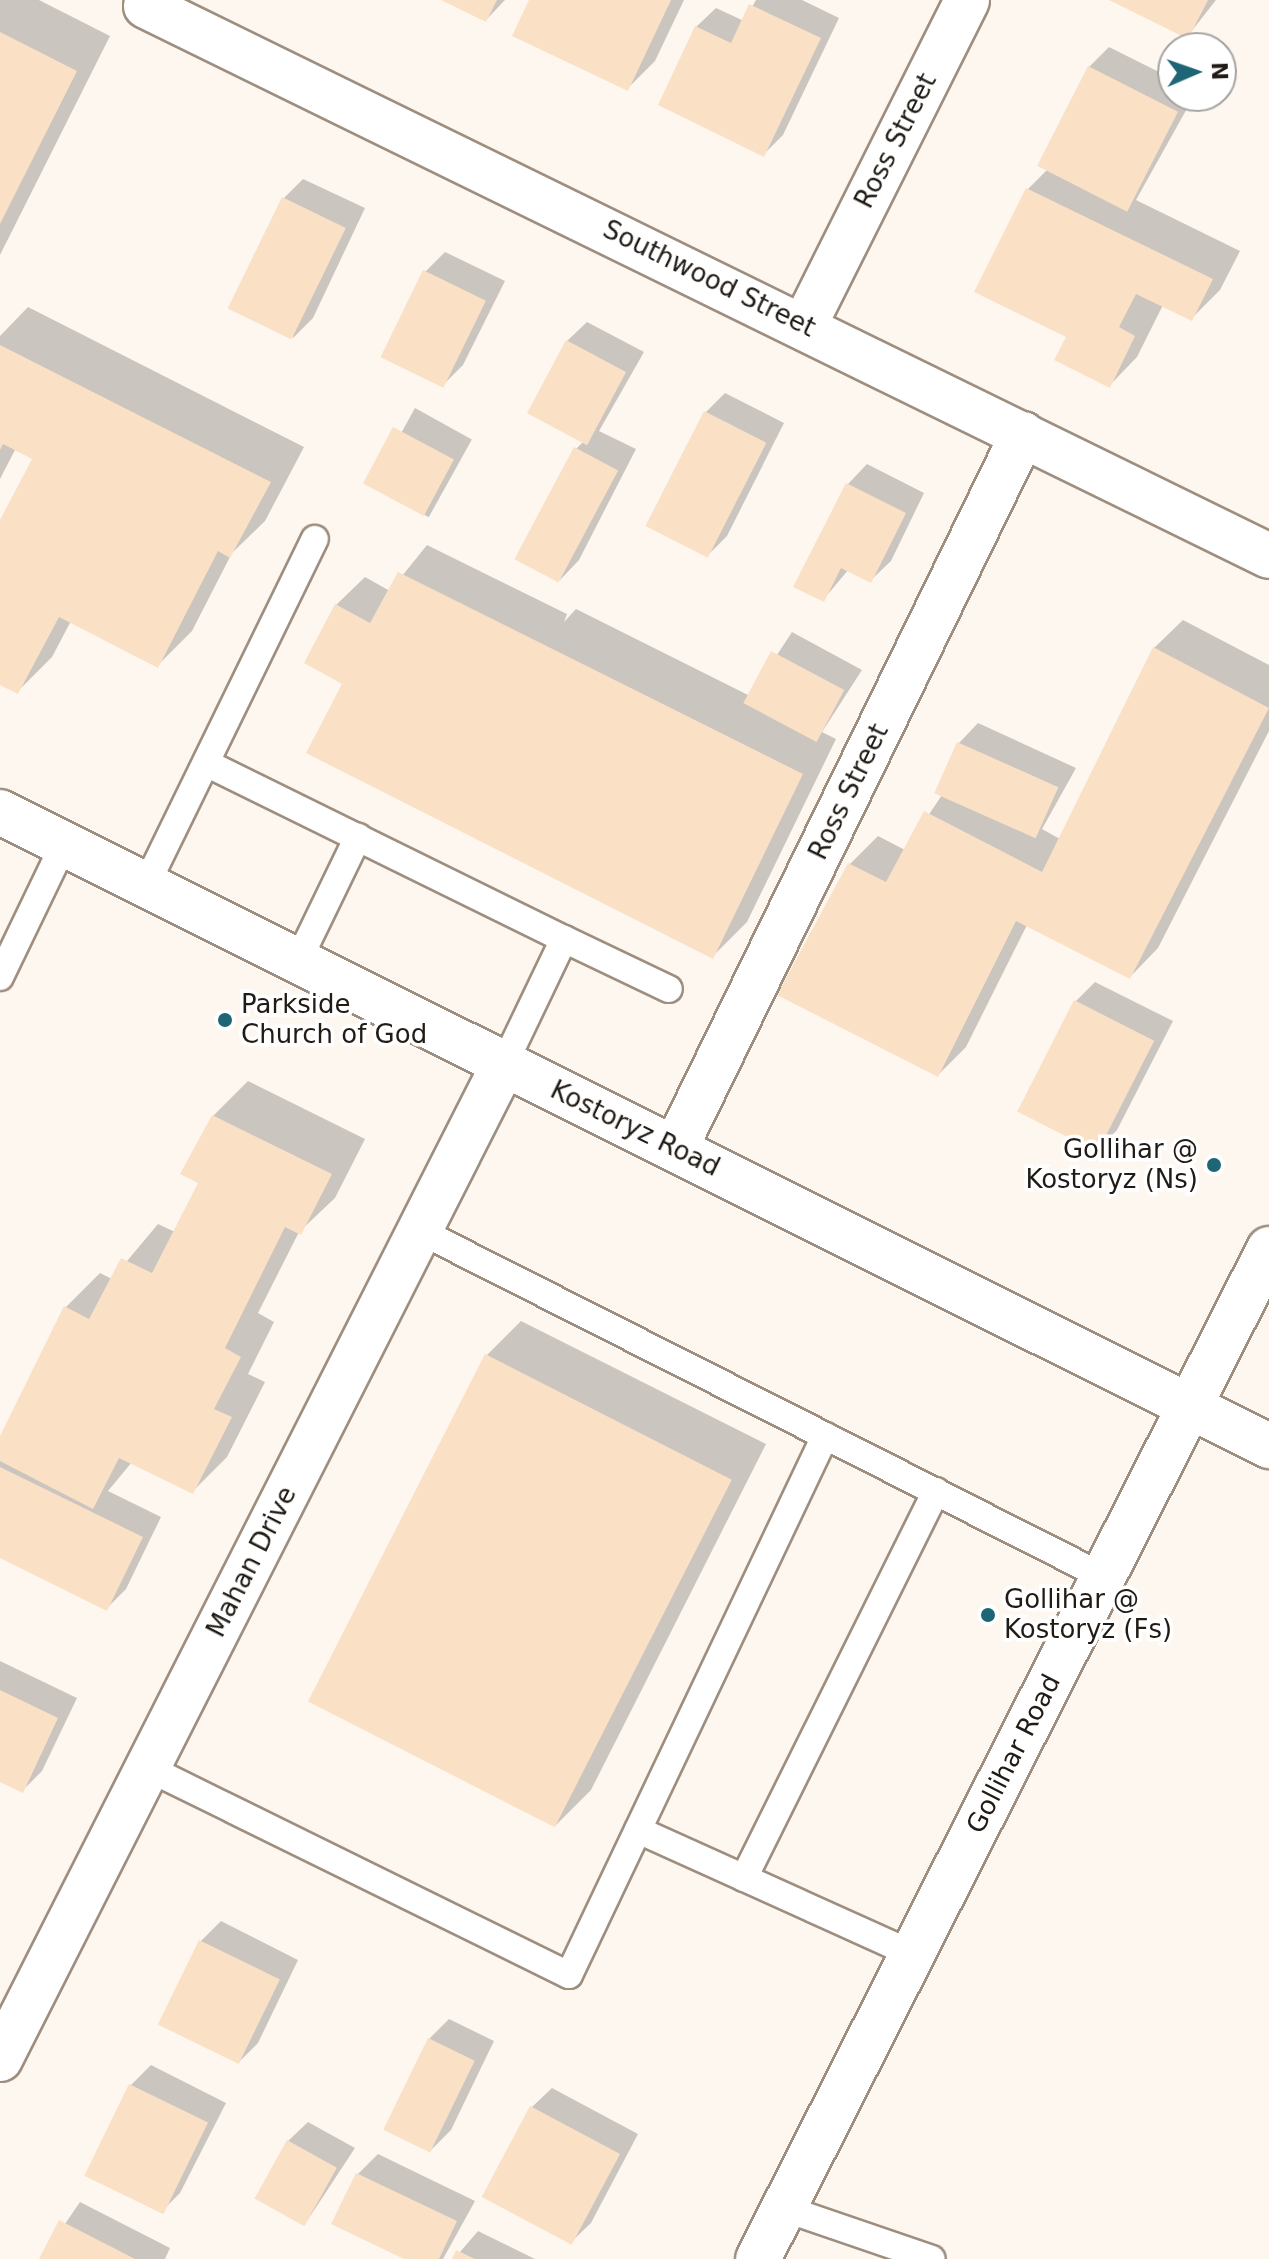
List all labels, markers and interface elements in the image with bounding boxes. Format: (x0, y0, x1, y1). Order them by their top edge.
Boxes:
north arrow (1157, 32, 1237, 112)
text: N (1207, 62, 1232, 81)
street label: Ross Street (849, 68, 943, 214)
street label: Southwood Street (598, 214, 820, 344)
street label: Ross Street (803, 719, 895, 865)
place label: Parkside Church of God (241, 989, 427, 1050)
marker: Parkside Church of God (216, 1011, 234, 1029)
street label: Kostoryz Road (545, 1075, 725, 1183)
place label: Gollihar @ Kostoryz (Ns) (1025, 1134, 1198, 1196)
marker: Gollihar @ Kostoryz (Ns) (1205, 1156, 1223, 1174)
street label: Mahan Drive (201, 1481, 303, 1643)
place label: Gollihar @ Kostoryz (Fs) (1004, 1584, 1172, 1646)
marker: Gollihar @ Kostoryz (Fs) (979, 1606, 997, 1624)
street label: Gollihar Road (961, 1669, 1067, 1839)

